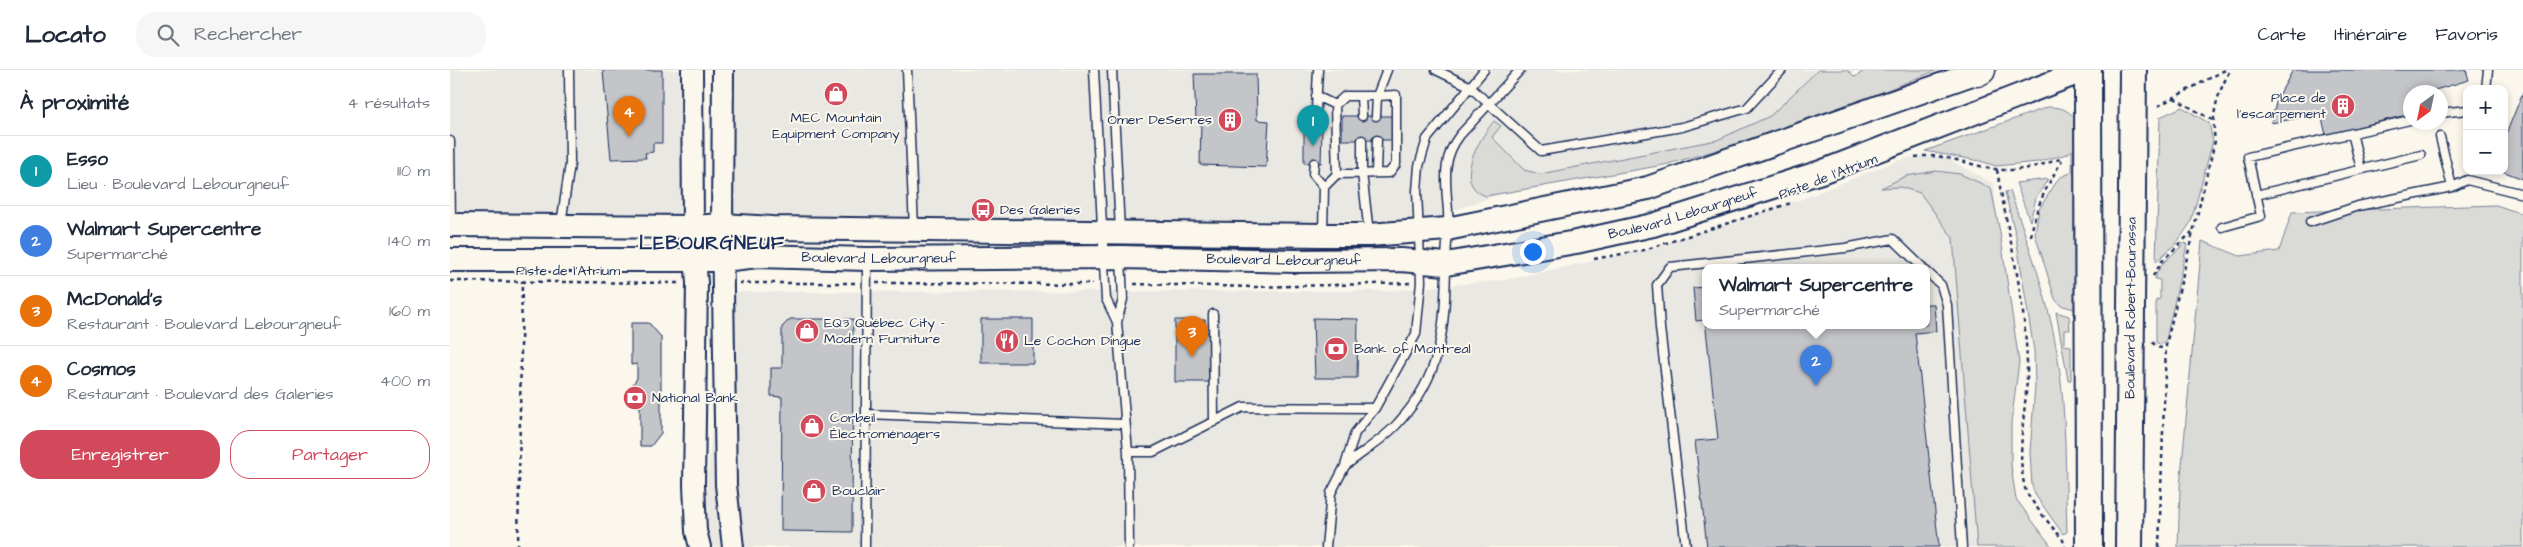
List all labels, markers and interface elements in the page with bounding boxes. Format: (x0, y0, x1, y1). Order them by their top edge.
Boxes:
search box (136, 12, 486, 57)
text: Locato (25, 18, 106, 52)
icon: search (154, 21, 182, 49)
text: Rechercher (194, 21, 302, 48)
text: Carte (2257, 22, 2306, 47)
text: Itinéraire (2334, 22, 2407, 47)
text: Favoris (2435, 22, 2498, 47)
shop icon: MEC Mountain Equipment Company (823, 81, 849, 107)
north arrow (2403, 85, 2448, 130)
map controls (2463, 85, 2508, 175)
button: + (2463, 85, 2508, 130)
text: À proximité (20, 88, 129, 117)
place label: Place de l'escarpement (2237, 88, 2326, 124)
text: 4 résultats (347, 92, 430, 114)
building icon: Place de l'escarpement (2330, 93, 2356, 119)
pin: 4 (613, 96, 645, 137)
pin: 1 (1297, 105, 1329, 146)
building icon: Omer DeSerres (1217, 107, 1243, 133)
place label: MEC Mountain Equipment Company (772, 108, 900, 144)
place label: Omer DeSerres (1108, 110, 1212, 130)
button: − (2463, 130, 2508, 175)
text: Esso (67, 146, 108, 173)
street label: Piste de l'Atrium (1776, 149, 1880, 205)
text: 1 (35, 160, 37, 182)
text: 110 m (397, 160, 430, 182)
text: Lieu · Boulevard Lebourgneuf (67, 173, 289, 195)
street label: Boulevard Lebourgneuf (1606, 182, 1761, 245)
bus stop icon: Des Galeries (970, 197, 996, 223)
place label: Des Galeries (1000, 200, 1080, 220)
text: Walmart Supercentre (67, 216, 261, 243)
street label: Boulevard Robert-Bourassa (2120, 217, 2142, 399)
text: 2 (31, 230, 41, 252)
text: 140 m (388, 230, 430, 252)
district label: LEBOURGNEUF (639, 230, 785, 257)
your location (1520, 239, 1546, 265)
text: Supermarché (67, 243, 168, 265)
street label: Boulevard Lebourgneuf (801, 247, 957, 269)
street label: Boulevard Lebourgneuf (1206, 249, 1362, 271)
street label: Piste de l'Atrium (516, 261, 620, 281)
popup (1702, 264, 1930, 329)
text: Walmart Supercentre (1719, 272, 1913, 299)
text: McDonald's (67, 286, 162, 313)
text: Supermarché (1719, 299, 1820, 321)
text: 3 (32, 300, 40, 322)
text: 160 m (389, 300, 430, 322)
text: Restaurant · Boulevard Lebourgneuf (67, 313, 341, 335)
place label: EQ3 Québec City - Modern Furniture (824, 313, 946, 349)
pin: 3 (1176, 316, 1208, 357)
shop icon: EQ3 Québec City - Modern Furniture (794, 318, 820, 344)
restaurant icon: Le Cochon Dingue (994, 328, 1020, 354)
place label: Le Cochon Dingue (1024, 331, 1141, 351)
bank icon: Bank of Montreal (1323, 336, 1349, 362)
place label: Bank of Montreal (1354, 339, 1471, 359)
pin: 2 (1800, 345, 1832, 386)
text: Cosmos (67, 356, 136, 383)
text: 4 (31, 370, 41, 392)
text: 400 m (380, 370, 430, 392)
text: Restaurant · Boulevard des Galeries (67, 383, 334, 405)
bank icon: National Bank (622, 385, 648, 411)
place label: National Bank (652, 388, 739, 408)
place label: Corbeil Électroménagers (830, 408, 940, 444)
shop icon: Corbeil Électroménagers (799, 413, 825, 439)
button: Enregistrer (20, 430, 220, 479)
button: Partager (230, 430, 430, 479)
shop icon: Bouclair (801, 478, 827, 504)
place label: Bouclair (832, 481, 885, 501)

